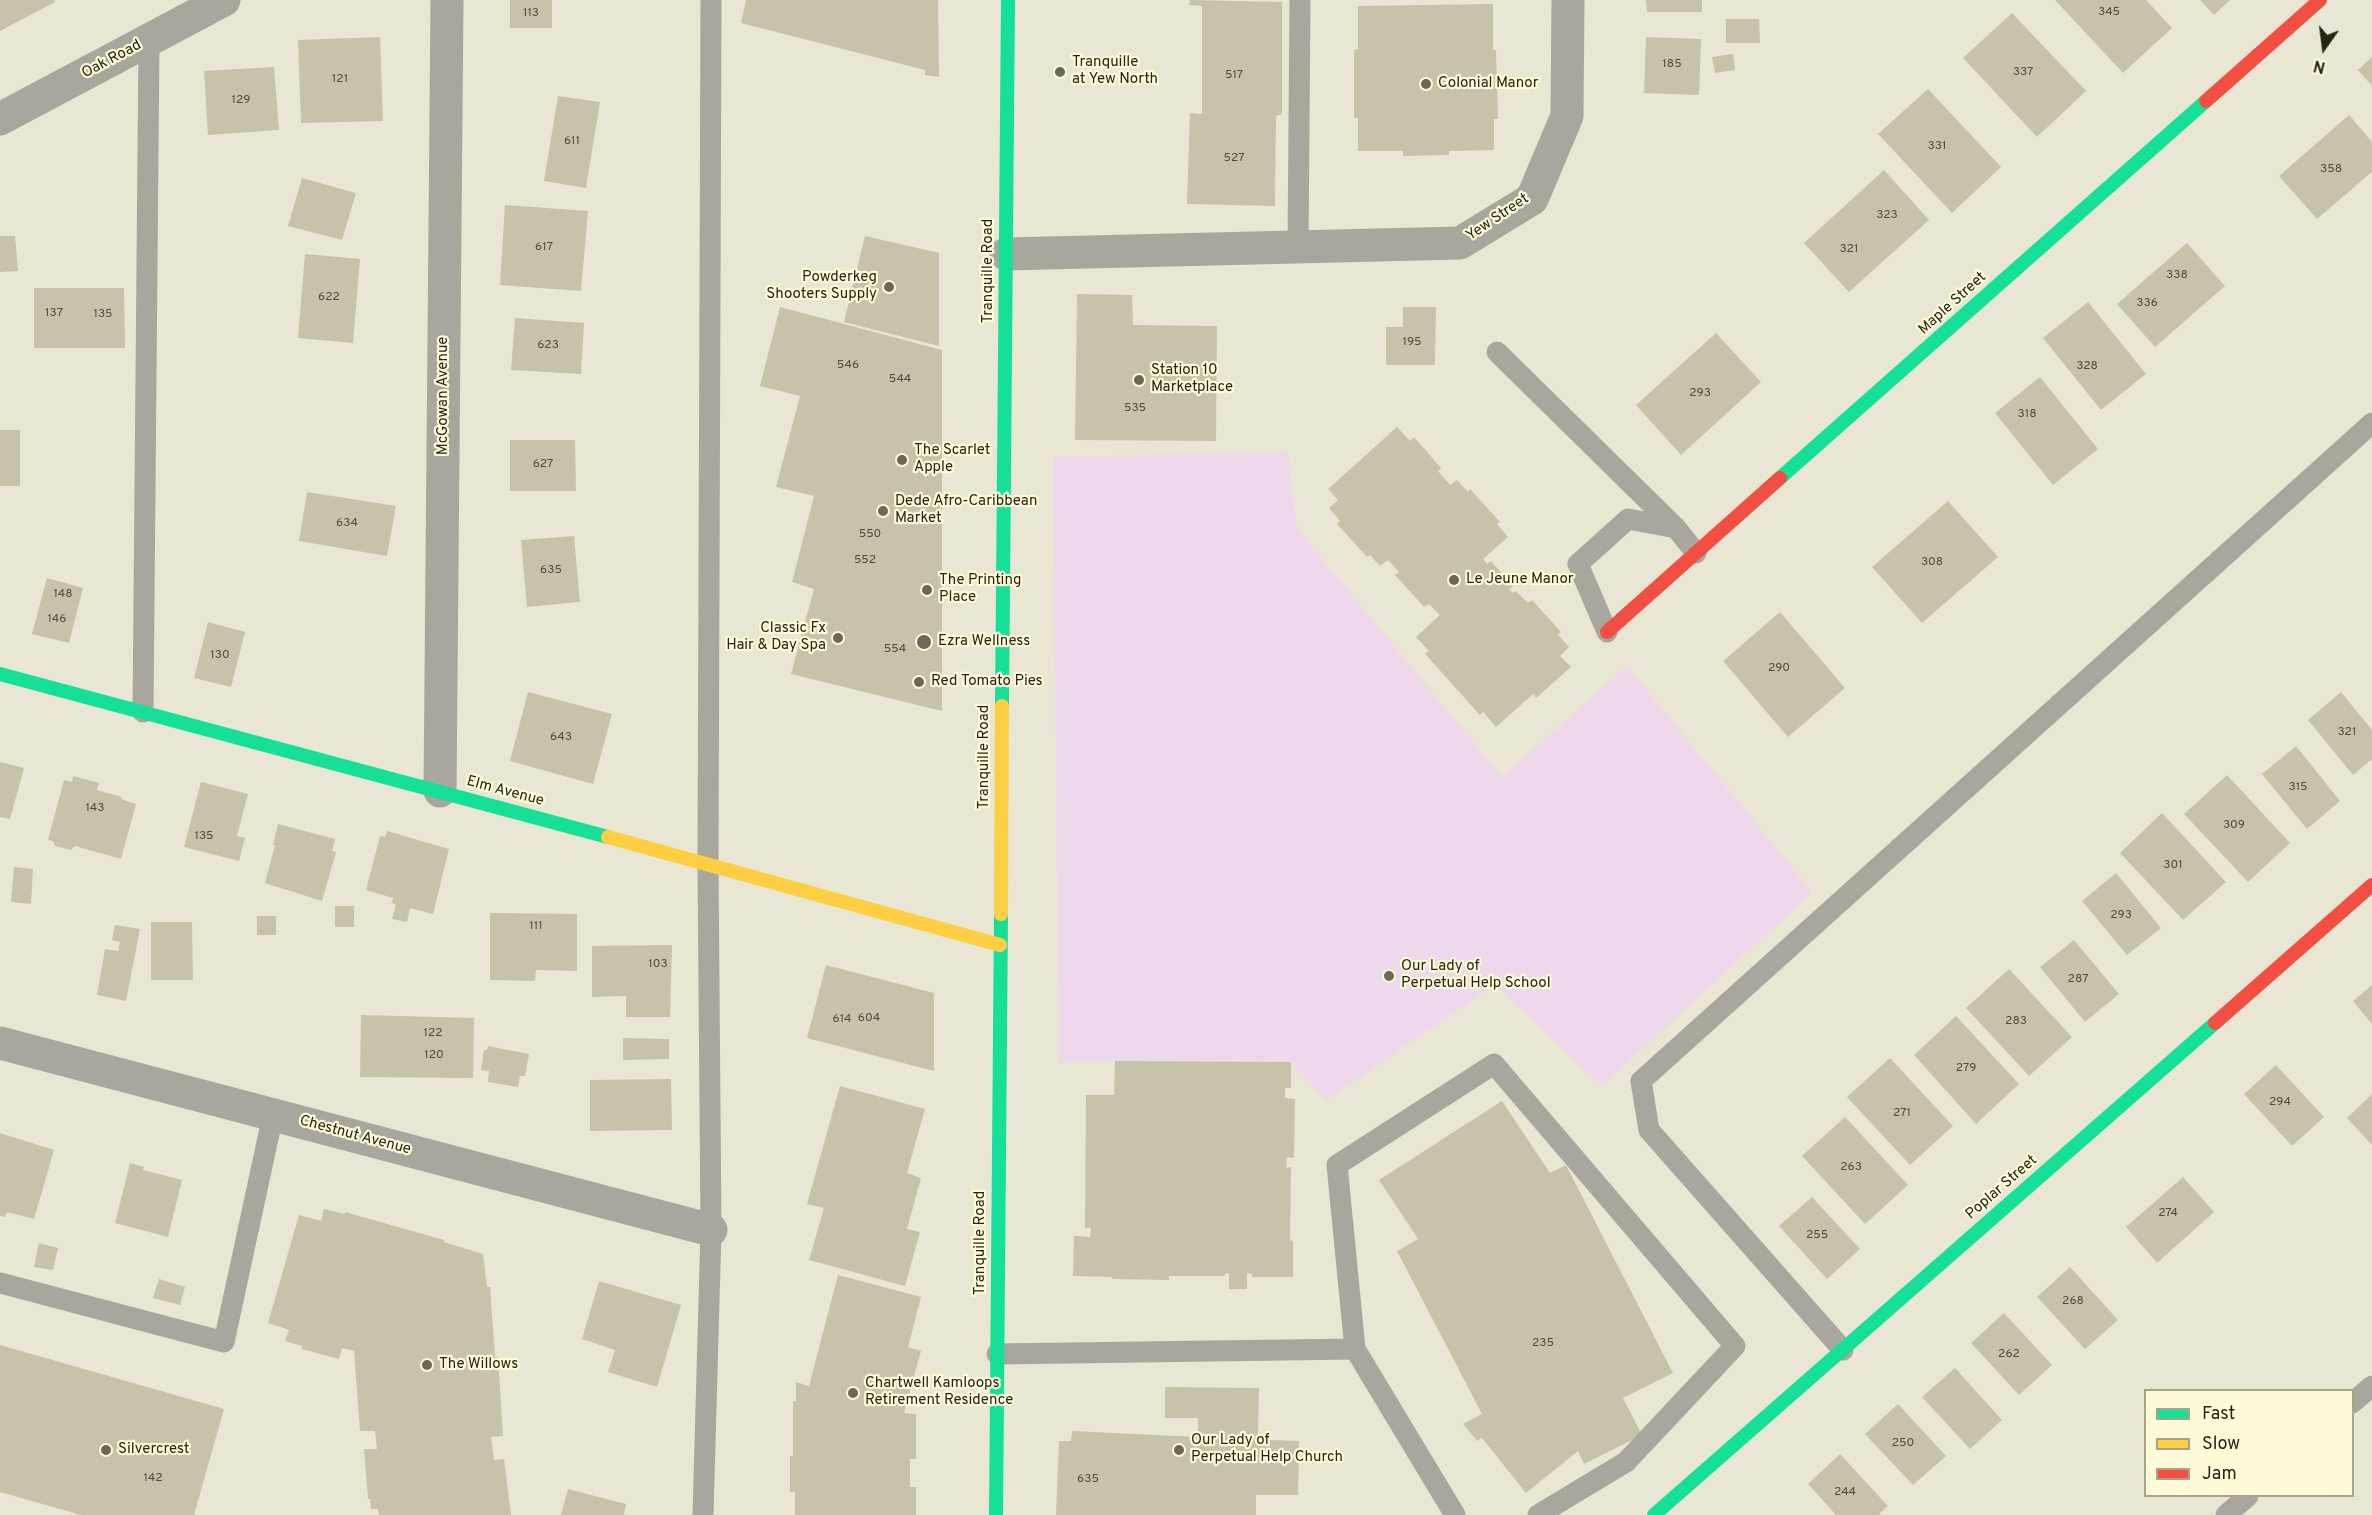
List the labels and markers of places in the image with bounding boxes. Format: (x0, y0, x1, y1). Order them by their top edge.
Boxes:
place label: Tranquille at Yew North (1072, 54, 1158, 89)
marker: Tranquille at Yew North (1053, 65, 1067, 79)
place label: Colonial Manor (1438, 75, 1538, 93)
marker: Colonial Manor (1419, 77, 1433, 91)
place label: Powderkeg Shooters Supply (766, 269, 877, 304)
marker: Powderkeg Shooters Supply (882, 280, 896, 294)
place label: Station 10 Marketplace (1151, 362, 1233, 397)
marker: Station 10 Marketplace (1132, 373, 1146, 387)
place label: The Scarlet Apple (914, 442, 990, 477)
marker: The Scarlet Apple (895, 453, 909, 467)
place label: Dede Afro-Caribbean Market (895, 493, 1037, 528)
marker: Dede Afro-Caribbean Market (876, 504, 890, 518)
place label: Le Jeune Manor (1466, 571, 1574, 589)
place label: The Printing Place (939, 572, 1022, 607)
marker: Le Jeune Manor (1447, 573, 1461, 587)
marker: The Printing Place (920, 583, 934, 597)
place label: Classic Fx Hair & Day Spa (726, 620, 826, 655)
marker: Classic Fx Hair & Day Spa (831, 631, 845, 645)
marker: Ezra Wellness (915, 633, 933, 651)
place label: Ezra Wellness (938, 633, 1030, 651)
place label: Red Tomato Pies (931, 673, 1043, 691)
marker: Red Tomato Pies (912, 675, 926, 689)
place label: Our Lady of Perpetual Help School (1401, 958, 1551, 993)
marker: Our Lady of Perpetual Help School (1382, 969, 1396, 983)
place label: The Willows (439, 1356, 518, 1374)
marker: The Willows (420, 1358, 434, 1372)
place label: Chartwell Kamloops Retirement Residence (865, 1375, 1013, 1410)
marker: Chartwell Kamloops Retirement Residence (846, 1386, 860, 1400)
place label: Our Lady of Perpetual Help Church (1191, 1432, 1343, 1467)
place label: Silvercrest (118, 1441, 189, 1459)
marker: Silvercrest (99, 1443, 113, 1457)
marker: Our Lady of Perpetual Help Church (1172, 1443, 1186, 1457)

